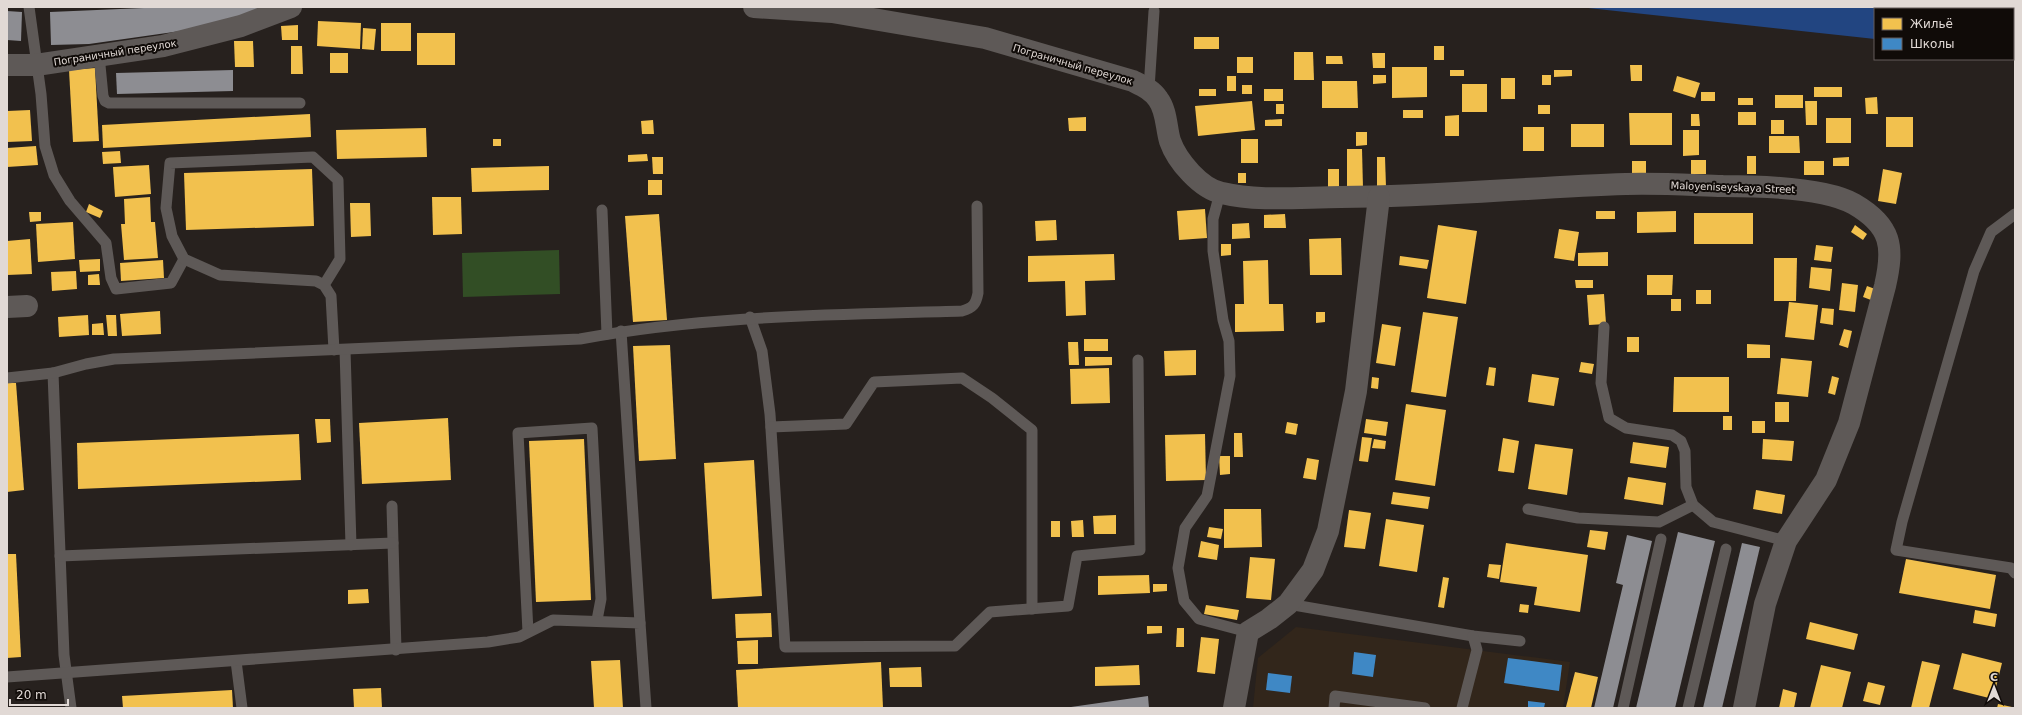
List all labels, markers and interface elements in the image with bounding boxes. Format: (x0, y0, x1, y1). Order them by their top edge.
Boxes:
legend (1874, 8, 2014, 60)
text: Жильё (1910, 17, 1953, 31)
street label: Пограничный переулок (53, 37, 177, 68)
text: Школы (1910, 37, 1955, 51)
street label: Пограничный переулок (1012, 42, 1134, 87)
street label: Maloyeniseyskaya Street (1670, 180, 1796, 195)
north arrow (1974, 667, 2014, 707)
text: С (1990, 671, 1998, 684)
scale bar (10, 681, 68, 707)
text: 20 m (16, 688, 47, 702)

